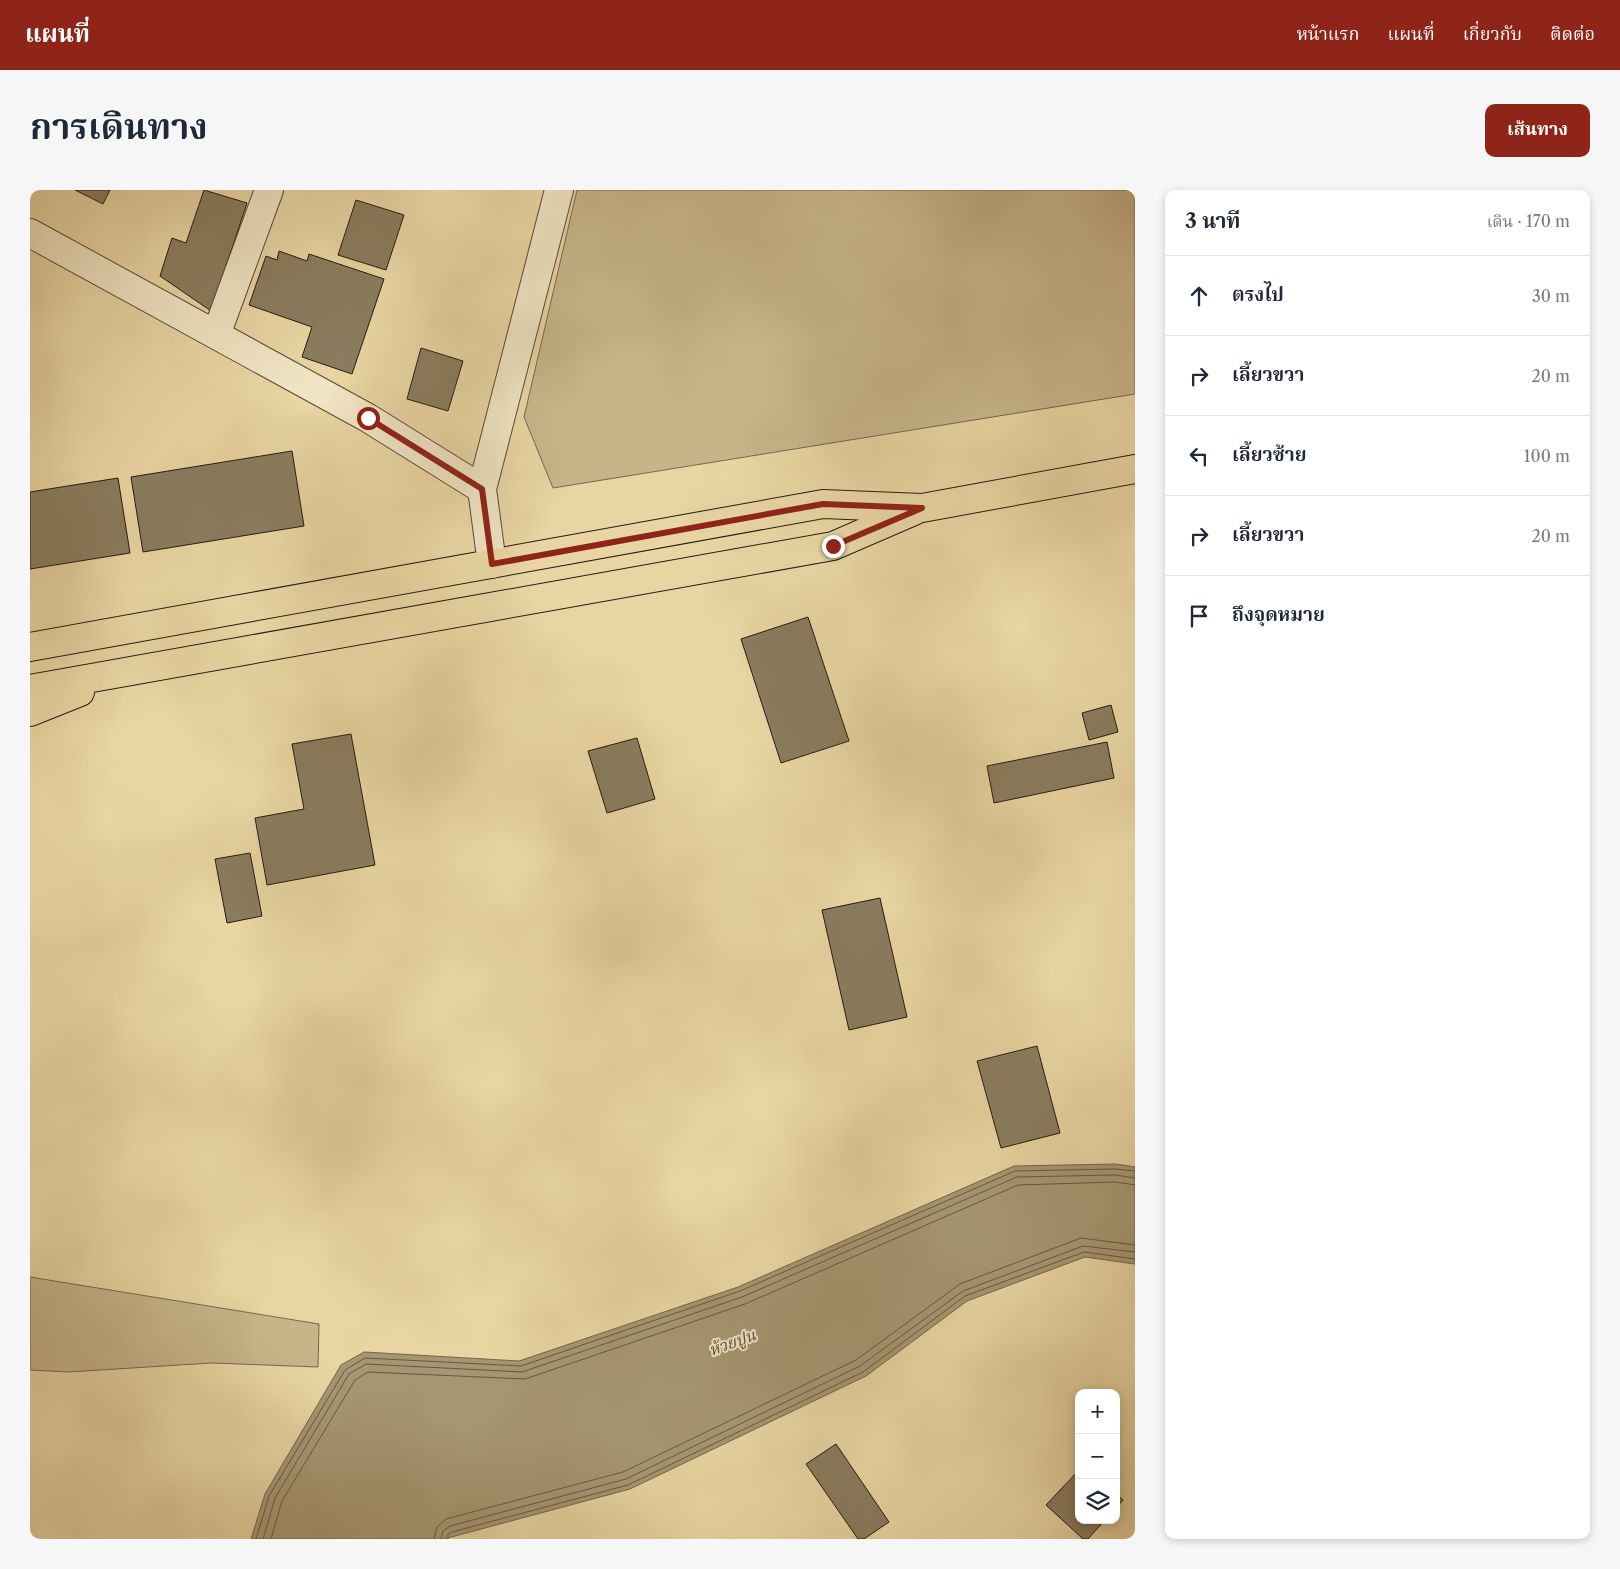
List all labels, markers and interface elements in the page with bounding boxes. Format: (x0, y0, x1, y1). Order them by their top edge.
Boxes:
text: แผนที่ (25, 19, 90, 48)
text: หน้าแรก (1296, 23, 1359, 45)
text: แผนที่ (1387, 23, 1435, 45)
text: เกี่ยวกับ (1463, 23, 1522, 45)
text: ติดต่อ (1550, 23, 1595, 45)
button: เส้นทาง (1485, 104, 1590, 157)
text: การเดินทาง (30, 105, 208, 148)
text: 3 นาที (1185, 208, 1241, 233)
text: เดิน · 170 m (1487, 211, 1570, 231)
icon: ahead (1185, 282, 1213, 310)
text: ตรงไป (1232, 283, 1284, 306)
text: 30 m (1532, 286, 1570, 306)
icon: right (1185, 362, 1213, 390)
text: เลี้ยวขวา (1232, 363, 1304, 386)
text: 20 m (1531, 366, 1570, 386)
route start (357, 407, 380, 430)
icon: left (1185, 442, 1213, 470)
text: เลี้ยวซ้าย (1232, 443, 1306, 466)
text: 100 m (1524, 446, 1570, 466)
icon: right (1185, 522, 1213, 550)
text: เลี้ยวขวา (1232, 523, 1304, 546)
text: 20 m (1531, 526, 1570, 546)
route end (822, 535, 845, 558)
icon: arrive (1185, 602, 1213, 630)
text: ถึงจุดหมาย (1232, 603, 1325, 626)
water label: ห้วยปูน (706, 1324, 759, 1361)
map controls (1075, 1389, 1120, 1524)
button: + (1075, 1389, 1120, 1434)
button: − (1075, 1434, 1120, 1479)
button: layers (1075, 1479, 1120, 1524)

